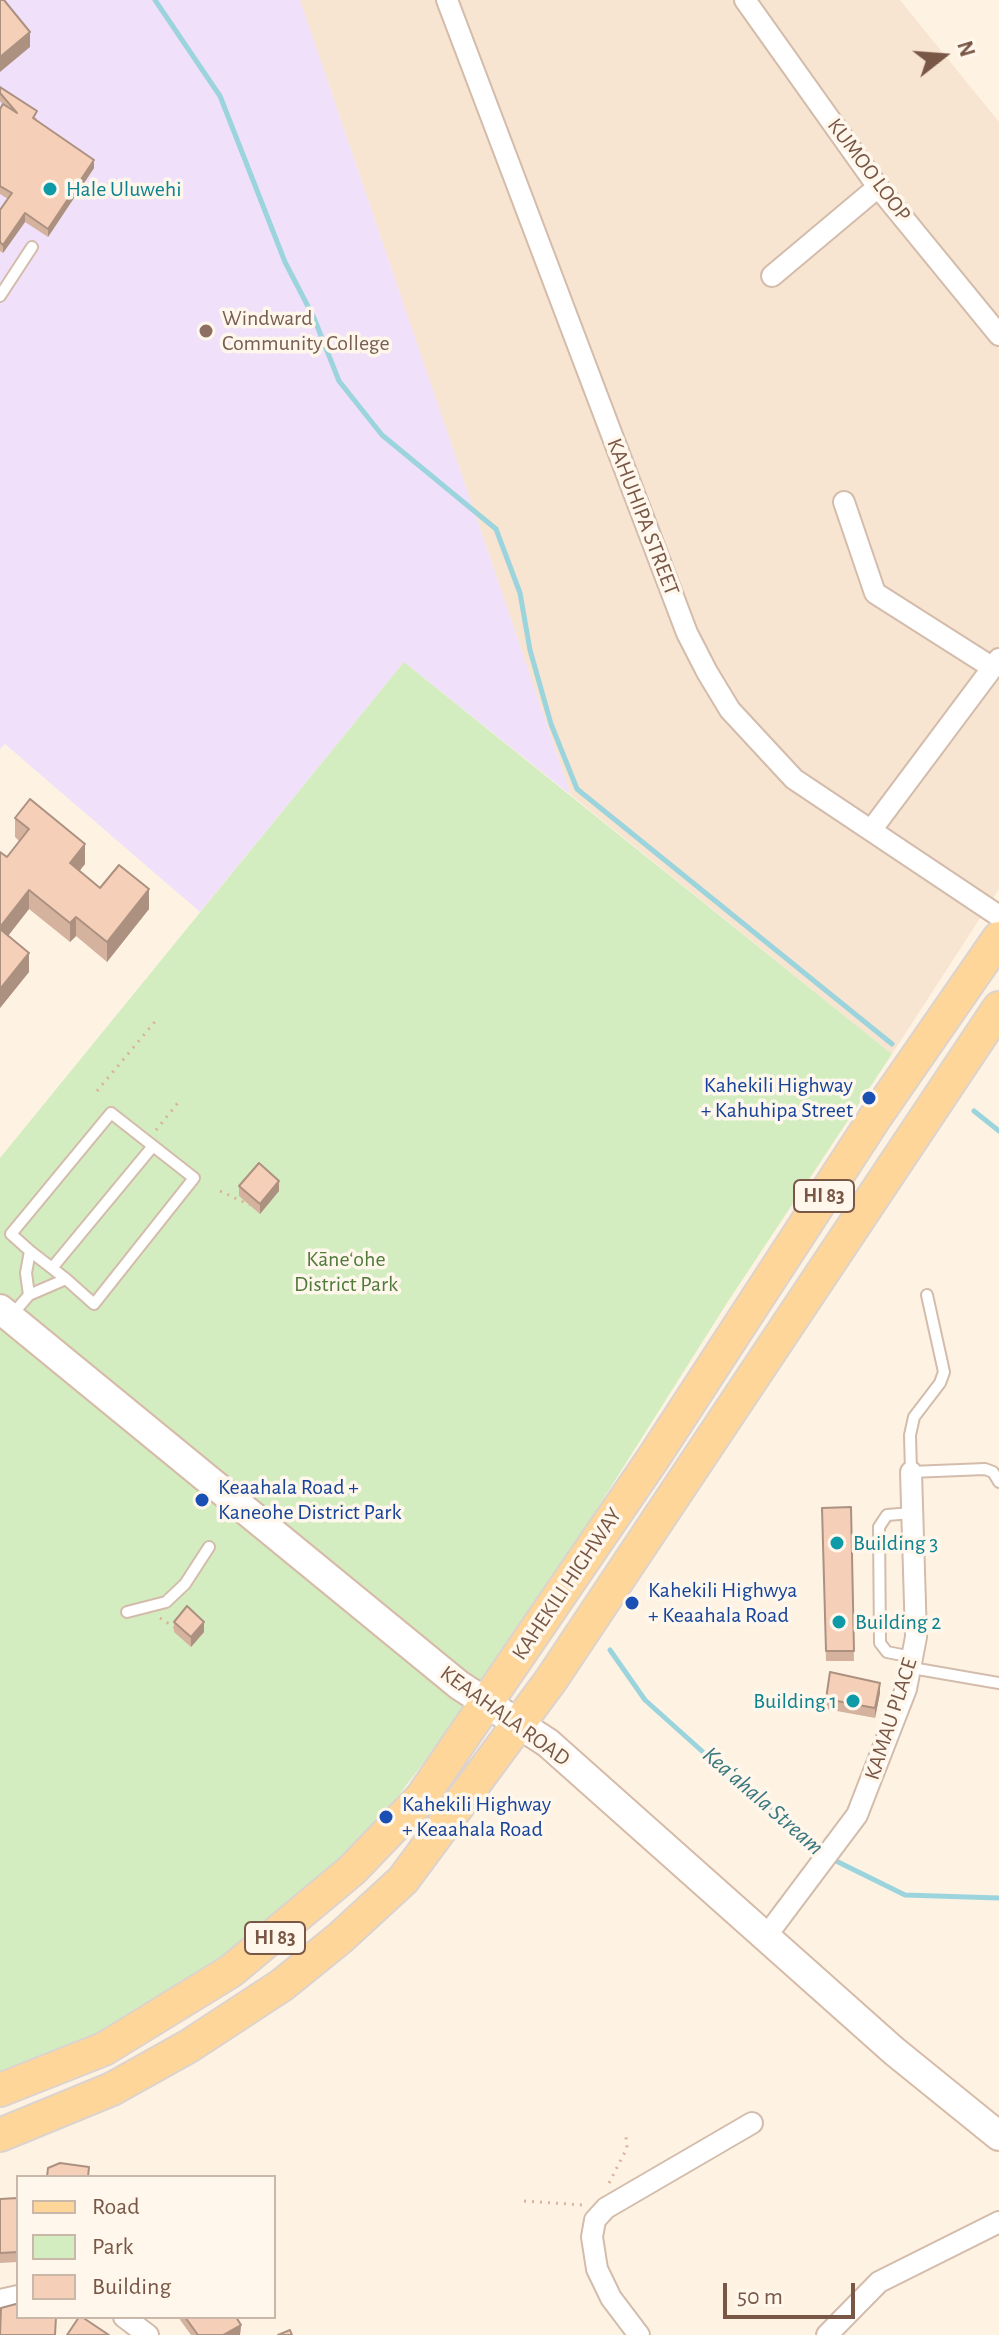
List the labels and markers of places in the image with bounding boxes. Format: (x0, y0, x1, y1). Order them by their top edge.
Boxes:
place label: Hale Uluwehi (66, 176, 182, 202)
marker: Hale Uluwehi (41, 180, 59, 198)
place label: Windward Community College (222, 305, 390, 356)
marker: Windward Community College (197, 322, 215, 340)
place label: Kahekili Highway + Kahuhipa Street (701, 1072, 853, 1124)
marker: Kahekili Highway + Kahuhipa Street (860, 1089, 878, 1107)
place label: Keaahala Road + Kaneohe District Park (218, 1474, 401, 1526)
marker: Keaahala Road + Kaneohe District Park (193, 1491, 211, 1509)
place label: Building 3 (853, 1530, 938, 1556)
marker: Building 3 (828, 1534, 846, 1552)
place label: Kahekili Highwya + Keaahala Road (648, 1577, 797, 1628)
marker: Kahekili Highwya + Keaahala Road (623, 1594, 641, 1612)
place label: Building 2 (855, 1609, 941, 1635)
marker: Building 2 (830, 1613, 848, 1631)
place label: Building 1 (753, 1688, 837, 1714)
marker: Building 1 (844, 1692, 862, 1710)
place label: Kahekili Highway + Keaahala Road (402, 1791, 551, 1842)
marker: Kahekili Highway + Keaahala Road (377, 1808, 395, 1826)

